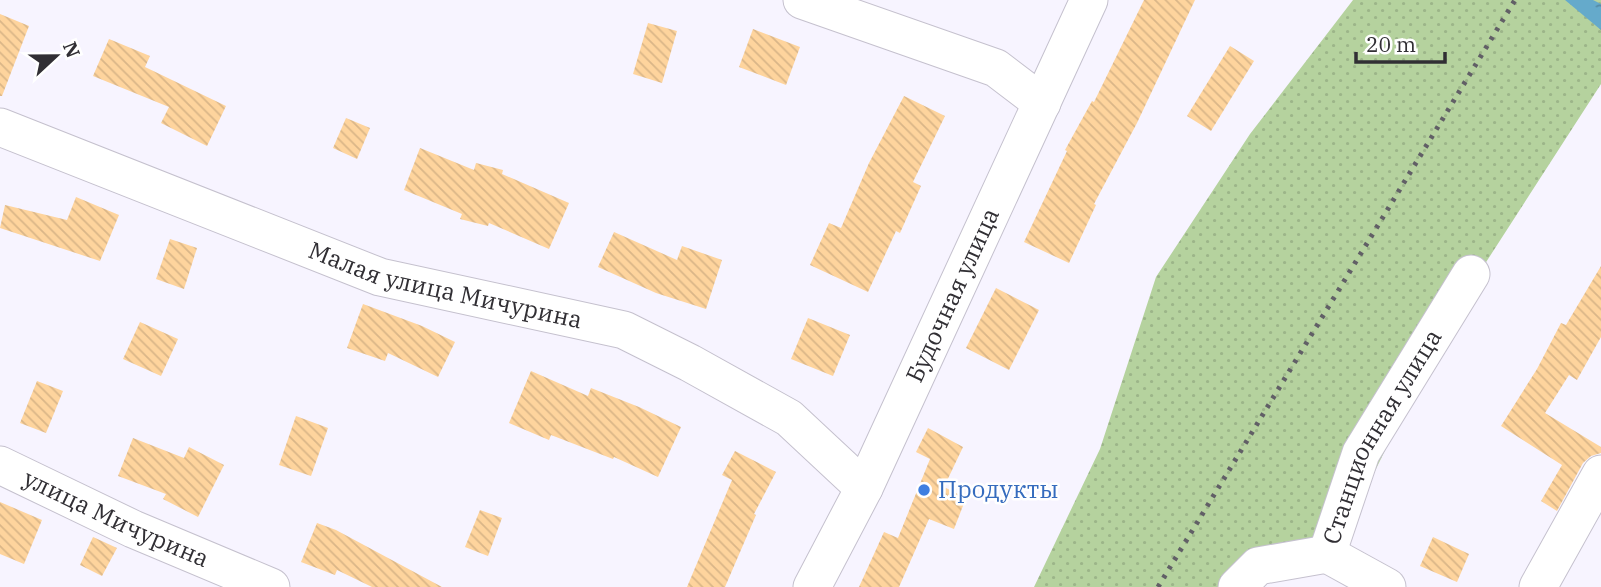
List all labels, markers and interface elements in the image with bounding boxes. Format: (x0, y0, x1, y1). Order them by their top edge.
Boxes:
north arrow (21, 21, 91, 91)
scale bar (1356, 21, 1445, 65)
text: 20 m (1366, 30, 1416, 58)
text: N (58, 38, 86, 61)
street label: Будочная улица (898, 203, 1006, 387)
street label: Малая улица Мичурина (304, 233, 585, 335)
street label: Станционная улица (1314, 323, 1448, 548)
street label: улица Мичурина (18, 462, 214, 574)
place label: Продукты (938, 473, 1058, 505)
marker: Продукты (916, 482, 932, 498)

